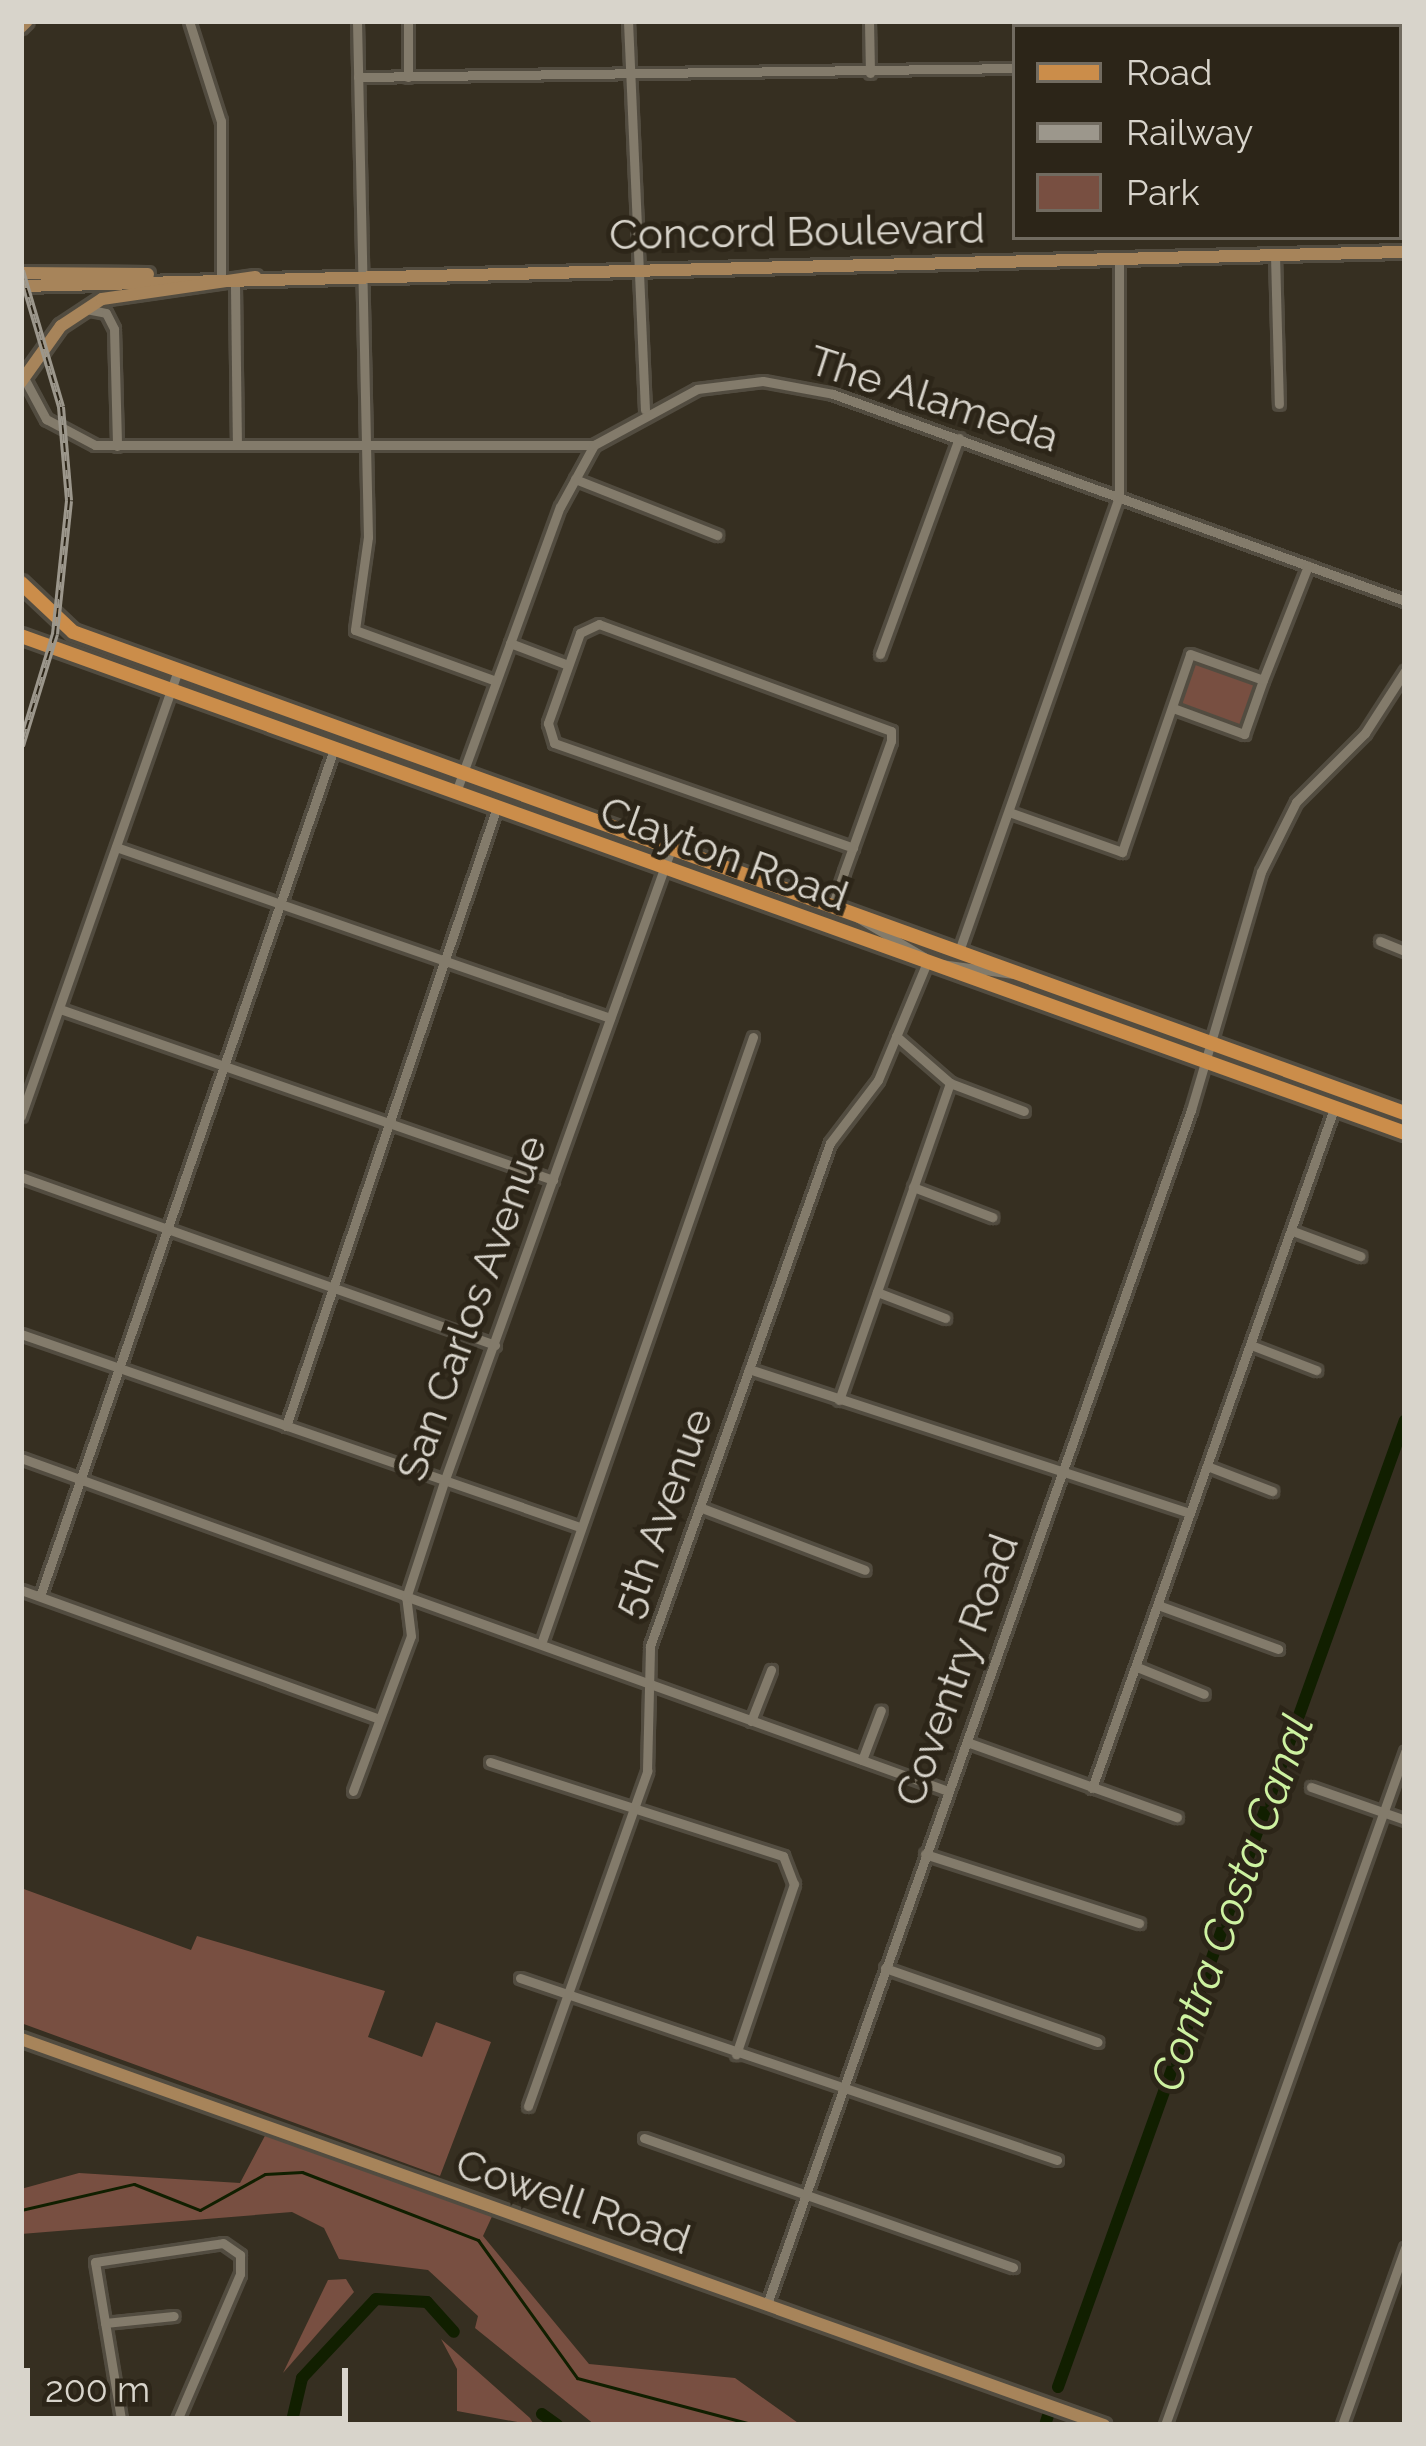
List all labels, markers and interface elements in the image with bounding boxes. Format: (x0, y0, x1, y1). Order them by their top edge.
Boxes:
legend (1012, 24, 1402, 240)
text: Road (1126, 51, 1212, 93)
text: Railway (1126, 111, 1253, 153)
text: Park (1126, 171, 1200, 213)
street label: Concord Boulevard (609, 204, 985, 260)
street label: The Alameda (802, 335, 1066, 463)
street label: Clayton Road (593, 786, 855, 922)
street label: San Carlos Avenue (386, 1128, 558, 1488)
street label: 5th Avenue (602, 1401, 724, 1625)
street label: Coventry Road (884, 1527, 1030, 1813)
water label: Contra Costa Canal (1139, 1707, 1325, 2099)
street label: Cowell Road (449, 2138, 697, 2266)
scale bar (30, 2344, 354, 2418)
text: 200 m (45, 2368, 150, 2410)

